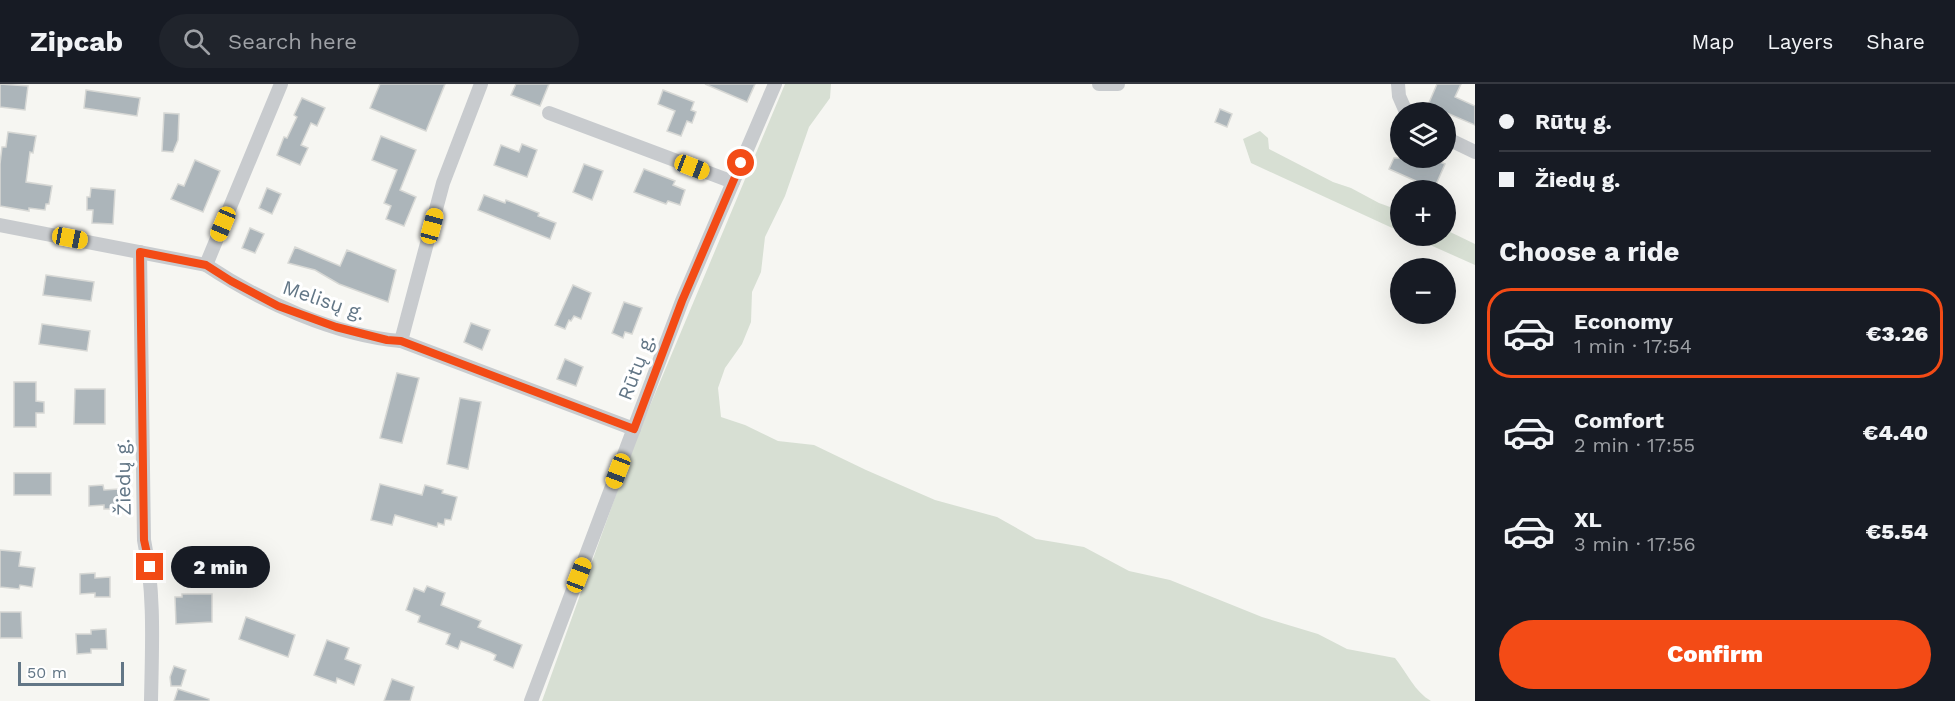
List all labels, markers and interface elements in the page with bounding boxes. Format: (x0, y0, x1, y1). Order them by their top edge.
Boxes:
search box (159, 14, 579, 68)
text: Zipcab (30, 25, 123, 58)
icon: search (180, 25, 213, 58)
text: Search here (228, 29, 357, 54)
text: Map (1691, 29, 1734, 54)
text: Layers (1767, 29, 1833, 54)
text: Share (1866, 29, 1925, 54)
map controls (1390, 102, 1456, 324)
button: layers (1390, 102, 1456, 168)
text: Rūtų g. (1535, 109, 1612, 134)
route start (727, 149, 754, 176)
car (672, 152, 712, 182)
text: Žiedų g. (1535, 167, 1621, 192)
button: + (1390, 180, 1456, 246)
car (208, 204, 238, 244)
car (419, 206, 445, 246)
car (51, 226, 89, 250)
text: Choose a ride (1499, 236, 1679, 268)
button: − (1390, 258, 1456, 324)
street label: Melisų g. (280, 275, 368, 325)
icon: car (1502, 306, 1556, 360)
text: Economy (1574, 309, 1673, 334)
text: €3.26 (1866, 321, 1928, 346)
street label: Rūtų g. (612, 331, 660, 403)
text: 1 min · 17:54 (1574, 334, 1692, 358)
icon: car (1502, 405, 1556, 459)
text: Comfort (1574, 408, 1664, 433)
text: €4.40 (1863, 420, 1928, 445)
text: 2 min · 17:55 (1574, 433, 1695, 457)
street label: Žiedų g. (110, 438, 136, 516)
car (603, 451, 633, 491)
icon: car (1502, 504, 1556, 558)
text: XL (1574, 507, 1602, 532)
text: €5.54 (1866, 519, 1928, 544)
text: 3 min · 17:56 (1574, 532, 1696, 556)
callout: 2 min (171, 546, 270, 588)
route end (136, 553, 163, 580)
text: 2 min (193, 555, 248, 579)
car (564, 555, 594, 595)
button: Confirm (1499, 620, 1931, 689)
scale bar (18, 659, 124, 686)
text: 50 m (27, 663, 67, 682)

